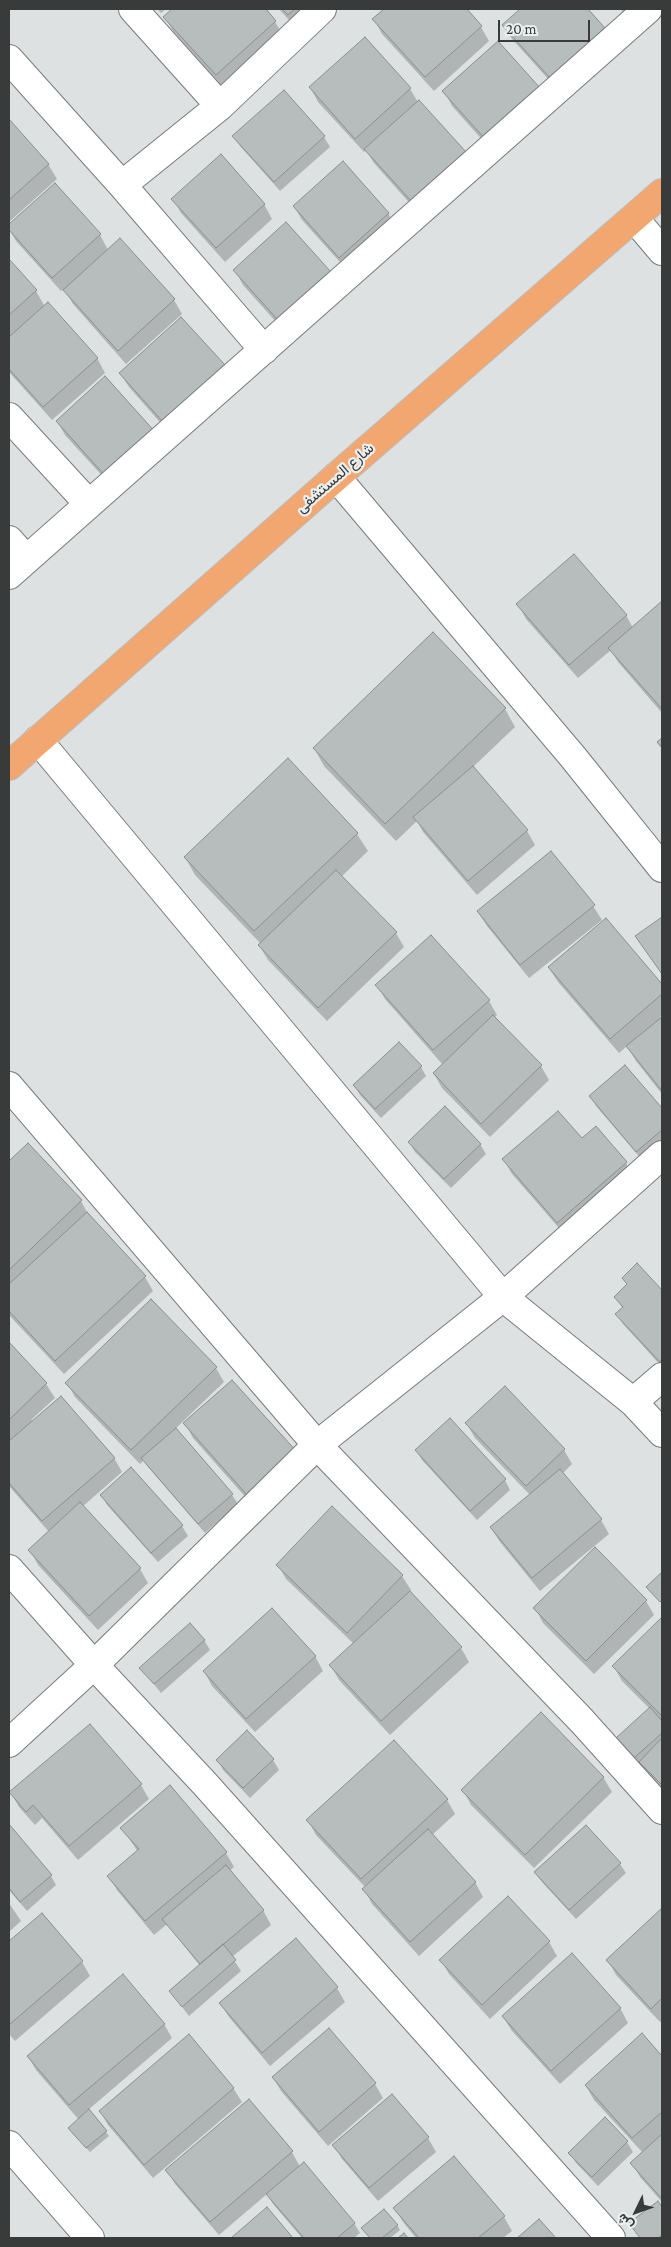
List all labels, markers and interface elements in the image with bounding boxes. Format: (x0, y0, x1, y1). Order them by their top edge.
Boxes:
scale bar (501, 10, 594, 42)
text: 20 m (506, 21, 537, 37)
street label: شارع المستشفى (292, 439, 378, 517)
north arrow (611, 2187, 661, 2237)
text: ش (613, 2210, 636, 2234)

